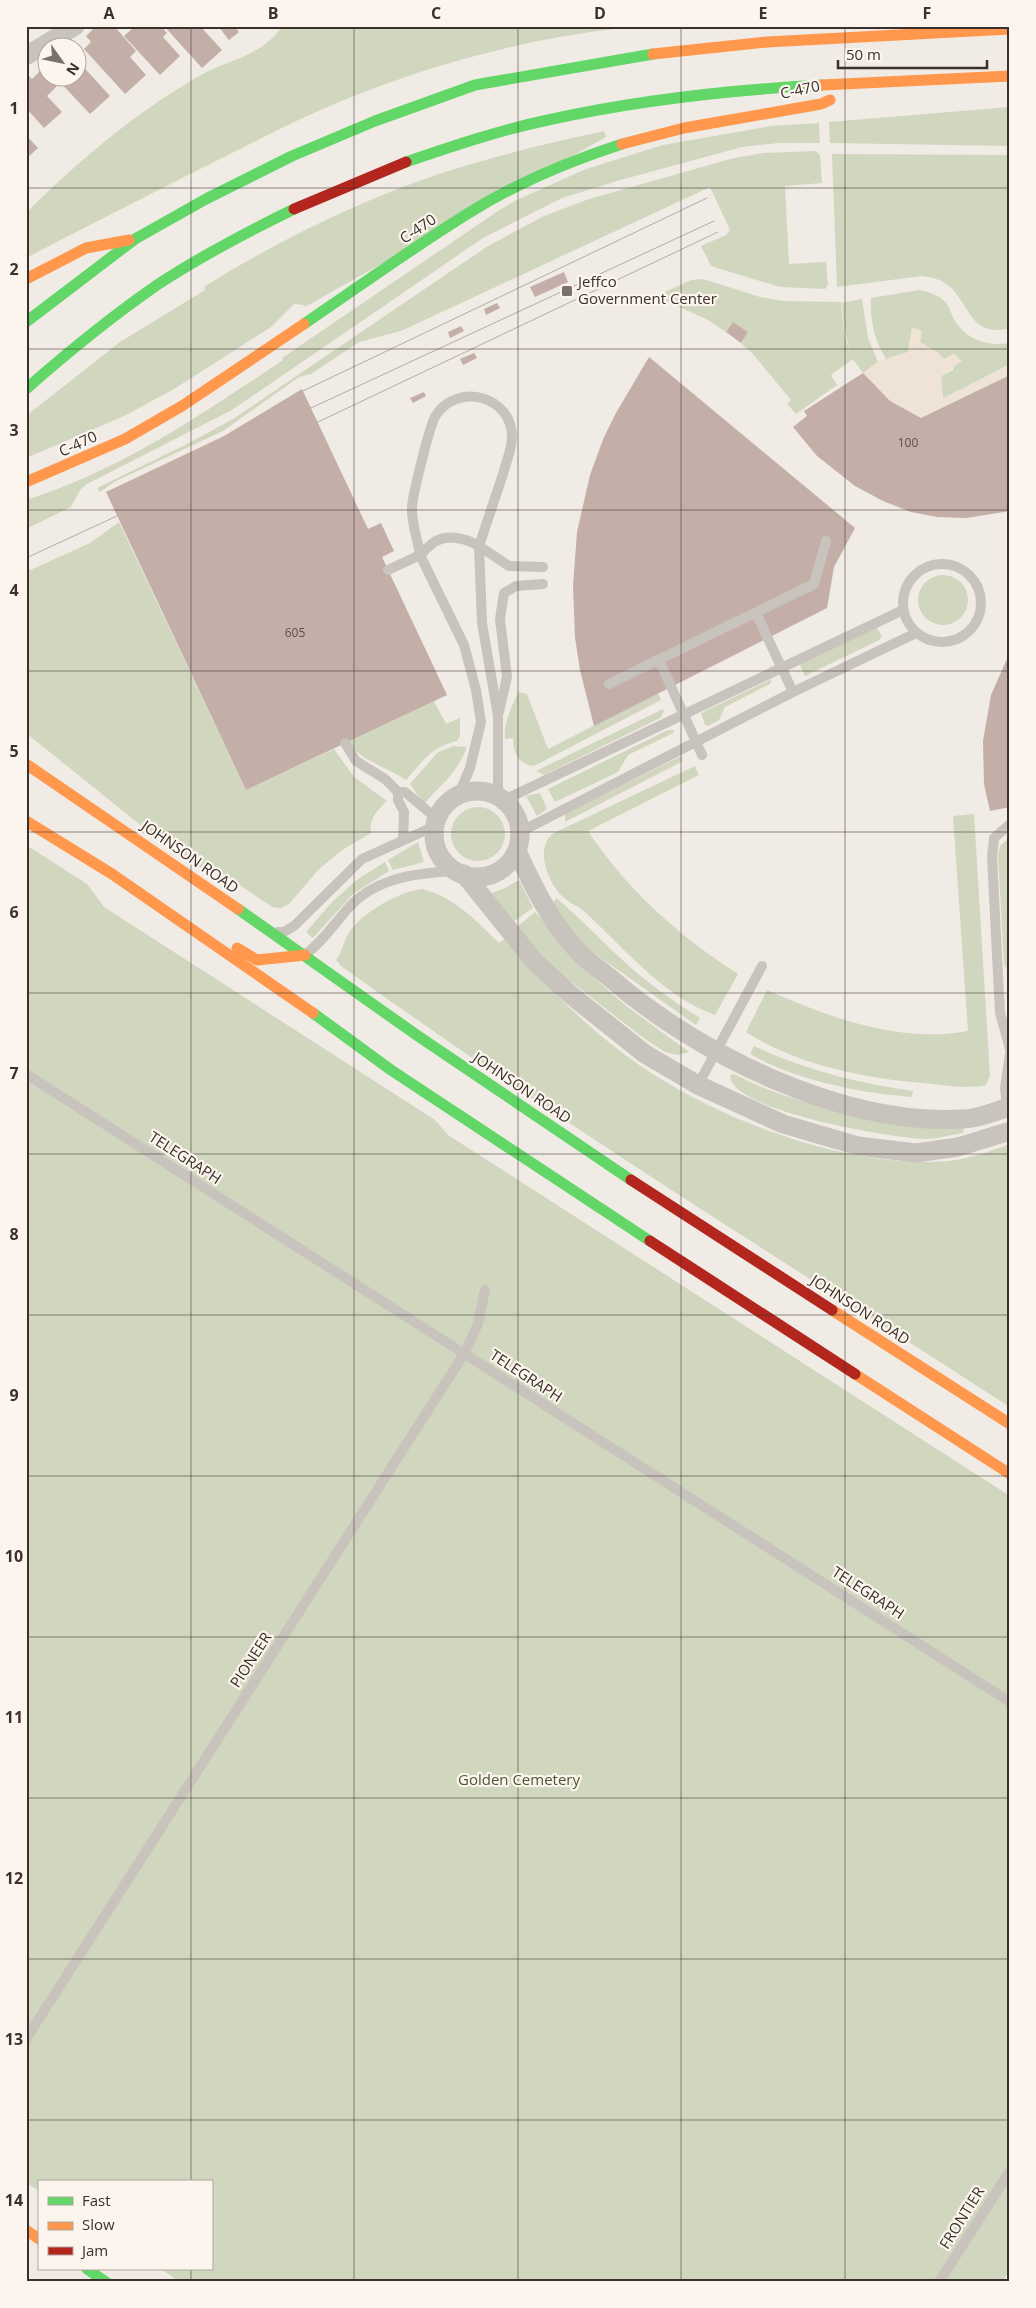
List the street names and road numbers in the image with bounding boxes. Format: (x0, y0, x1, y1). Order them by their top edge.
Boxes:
street label: C-470 (778, 75, 821, 103)
street label: C-470 (395, 209, 440, 248)
street label: C-470 (55, 426, 100, 461)
street label: JOHNSON ROAD (136, 814, 243, 897)
street label: JOHNSON ROAD (468, 1046, 576, 1127)
street label: TELEGRAPH (146, 1126, 226, 1188)
street label: JOHNSON ROAD (805, 1269, 914, 1349)
street label: TELEGRAPH (487, 1344, 567, 1406)
street label: TELEGRAPH (829, 1561, 909, 1623)
street label: PIONEER (225, 1627, 276, 1691)
street label: FRONTIER (934, 2182, 989, 2252)

